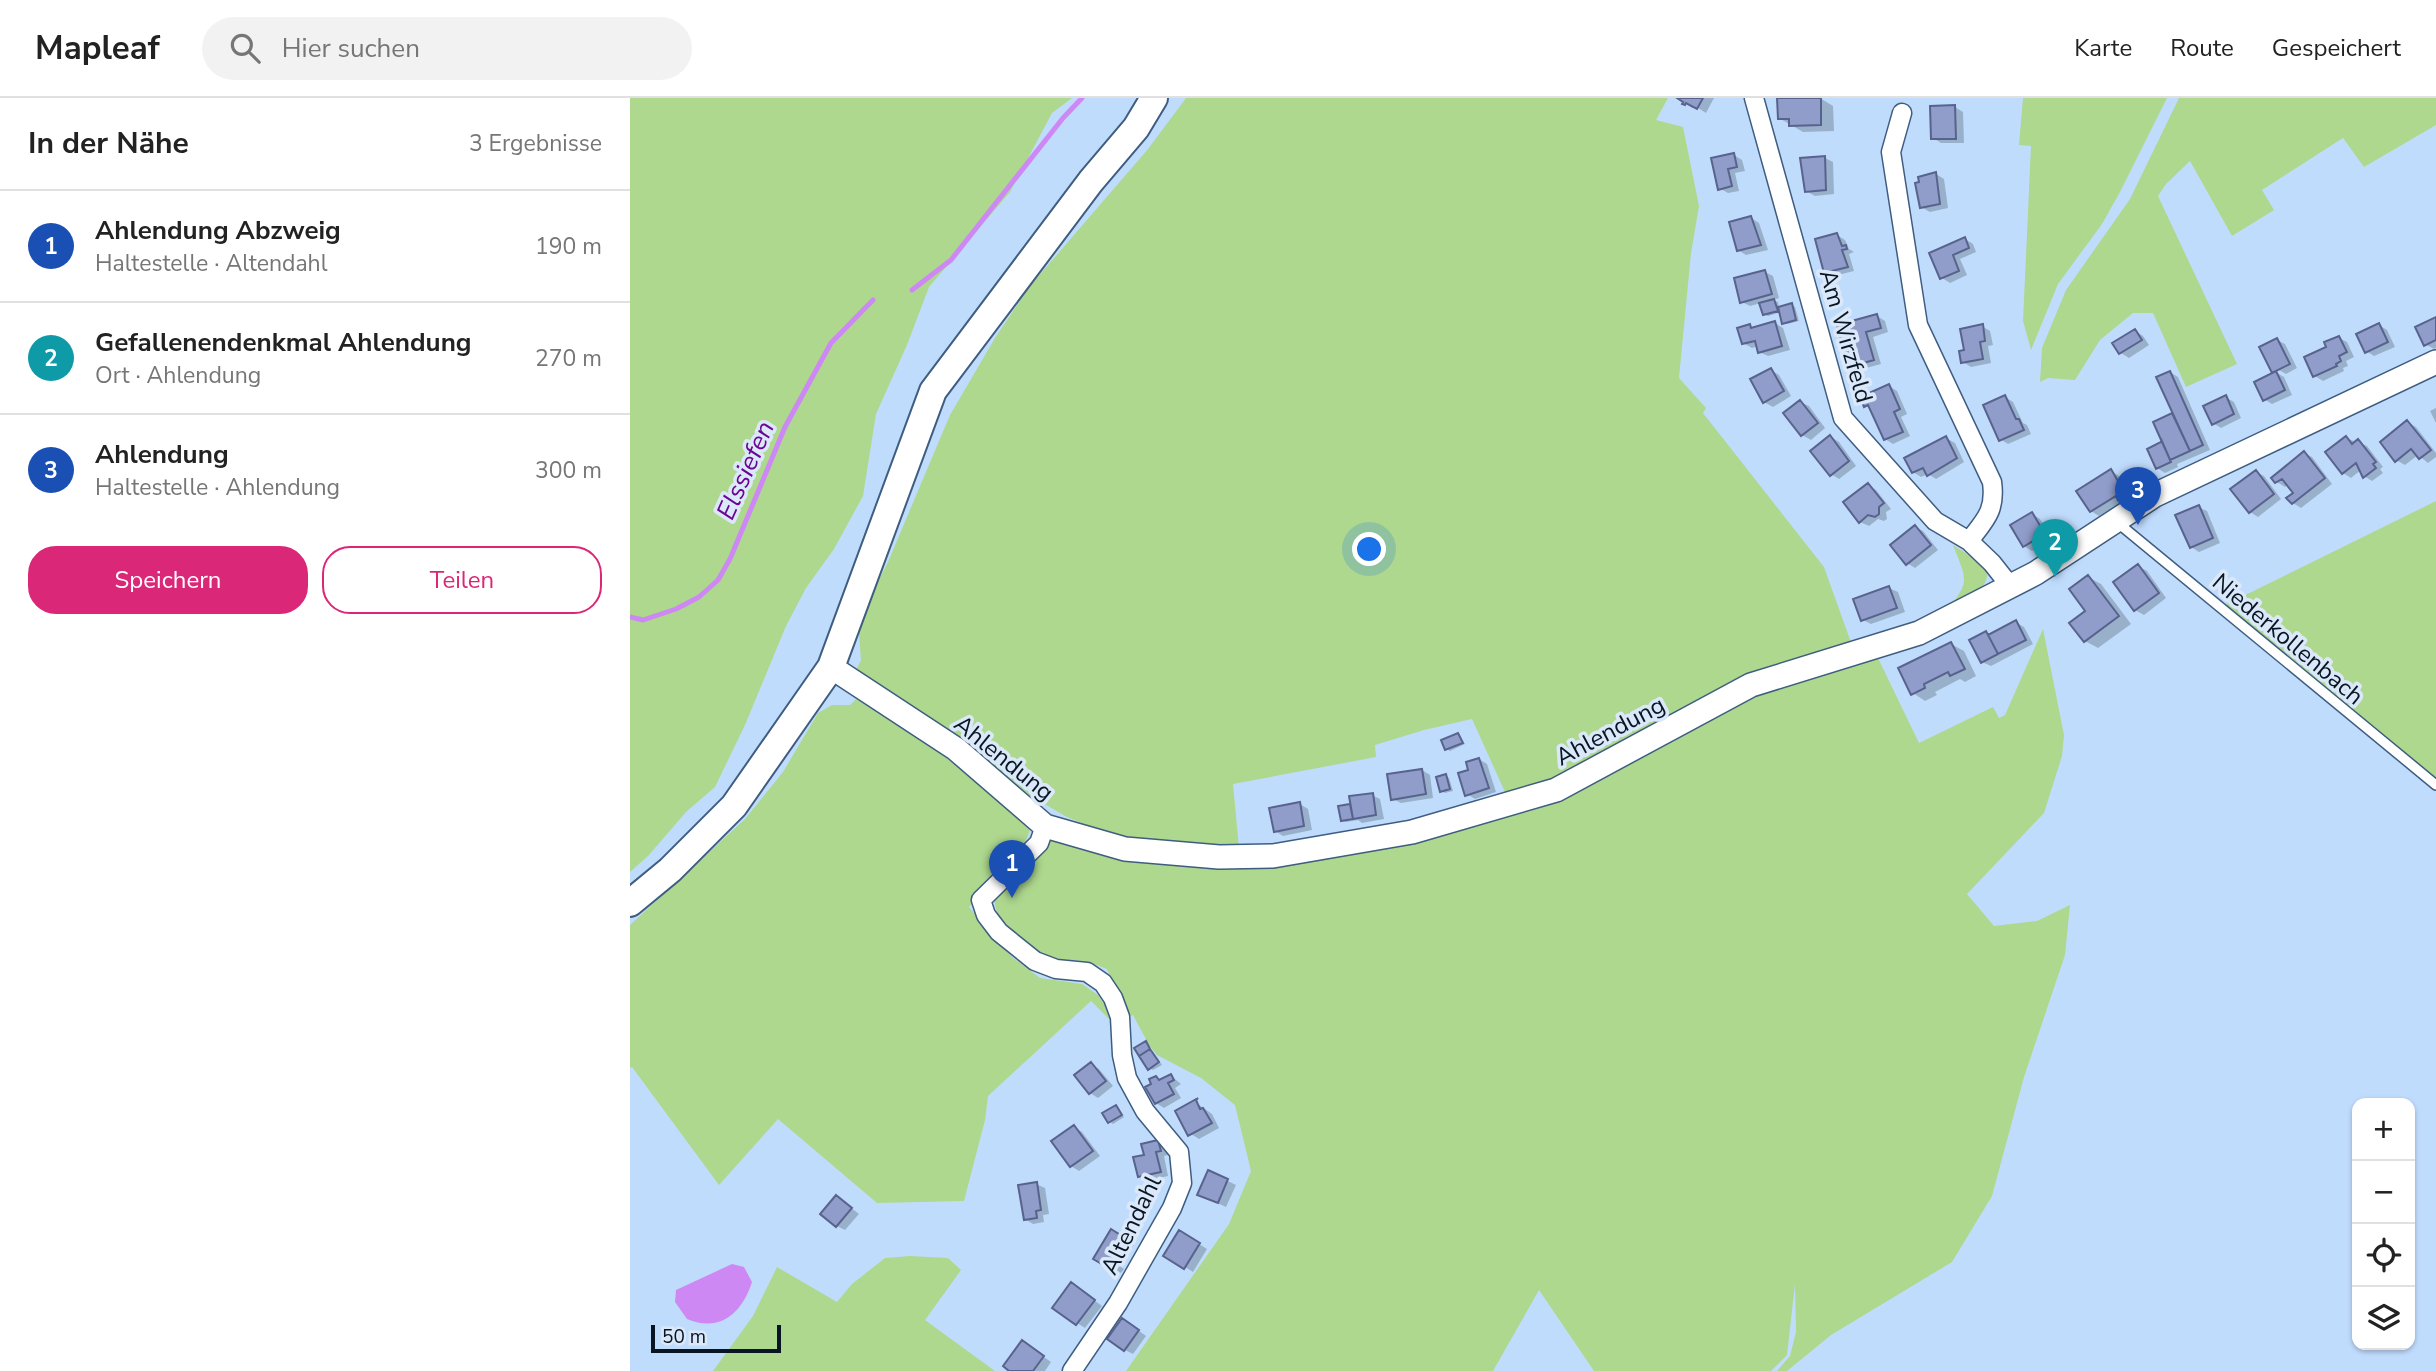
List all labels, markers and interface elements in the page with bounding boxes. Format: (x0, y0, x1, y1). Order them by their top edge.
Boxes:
search box (202, 17, 692, 80)
text: Mapleaf (35, 26, 160, 71)
icon: search (226, 29, 264, 67)
text: Hier suchen (282, 31, 420, 66)
text: Karte (2074, 32, 2132, 64)
text: Route (2170, 32, 2234, 64)
text: Gespeichert (2272, 32, 2401, 64)
text: In der Nähe (28, 123, 189, 164)
text: 3 Ergebnisse (469, 128, 602, 159)
text: Ahlendung Abzweig (95, 213, 341, 248)
text: 1 (44, 231, 58, 262)
text: 190 m (535, 231, 602, 262)
text: Haltestelle · Altendahl (95, 248, 327, 279)
street label: Am Wirzfeld (1812, 266, 1880, 406)
text: Gefallenendenkmal Ahlendung (95, 325, 472, 360)
text: 2 (44, 343, 58, 374)
text: 270 m (535, 343, 602, 374)
text: Ort · Ahlendung (95, 360, 261, 391)
water label: Elssiefen (708, 415, 783, 525)
text: Ahlendung (95, 437, 229, 472)
text: 3 (44, 455, 58, 486)
text: 300 m (535, 455, 602, 486)
pin: 3 (2115, 467, 2161, 525)
text: Haltestelle · Ahlendung (95, 472, 340, 503)
pin: 2 (2032, 519, 2078, 577)
your location (1352, 532, 1386, 566)
button: Speichern (28, 546, 308, 614)
button: Teilen (322, 546, 602, 614)
street label: Niederkollenbach (2206, 566, 2370, 712)
street label: Ahlendung (1550, 689, 1670, 773)
street label: Ahlendung (947, 708, 1061, 808)
pin: 1 (989, 840, 1035, 898)
map controls (2352, 1098, 2415, 1350)
button: + (2352, 1098, 2415, 1161)
button: − (2352, 1161, 2415, 1224)
street label: Altendahl (1093, 1170, 1169, 1280)
button: locate (2352, 1224, 2415, 1287)
button: layers (2352, 1287, 2415, 1350)
scale bar (651, 1322, 780, 1354)
text: 50 m (662, 1324, 706, 1350)

